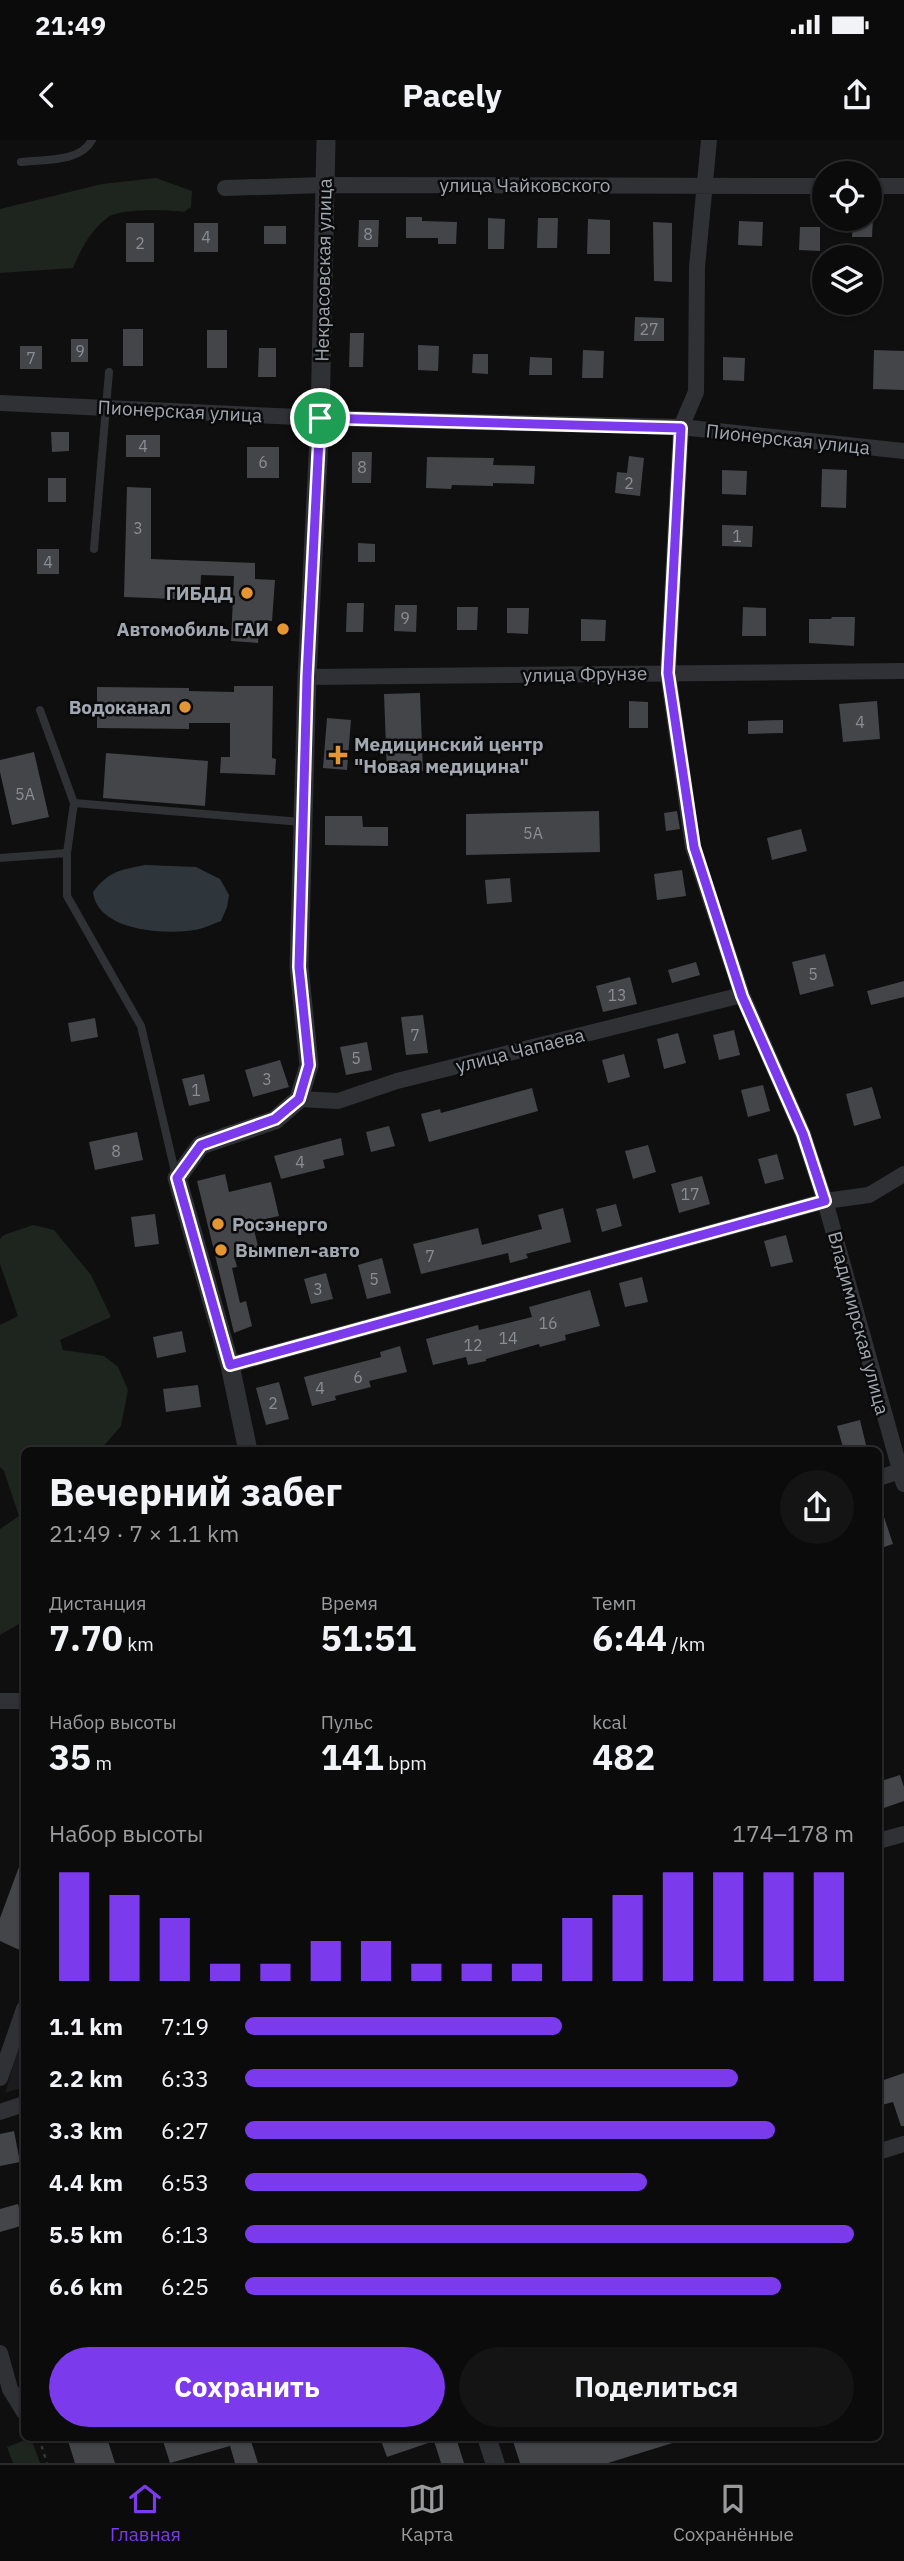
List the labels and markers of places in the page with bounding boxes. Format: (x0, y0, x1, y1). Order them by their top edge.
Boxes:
pin (290, 388, 350, 448)
place label: ГИБДД (166, 581, 233, 605)
marker: ГИБДД (239, 585, 255, 601)
place label: Автомобиль ГАИ (116, 617, 269, 641)
marker: Автомобиль ГАИ (275, 621, 291, 637)
place label: Водоканал (69, 695, 171, 719)
marker: Водоканал (177, 699, 193, 715)
place label: Медицинский центр "Новая медицина" (354, 732, 544, 778)
marker: Медицинский центр "Новая медицина" (328, 745, 348, 765)
place label: Росэнерго (232, 1212, 328, 1236)
marker: Росэнерго (210, 1216, 226, 1232)
place label: Вымпел-авто (235, 1238, 360, 1262)
marker: Вымпел-авто (213, 1242, 229, 1258)

